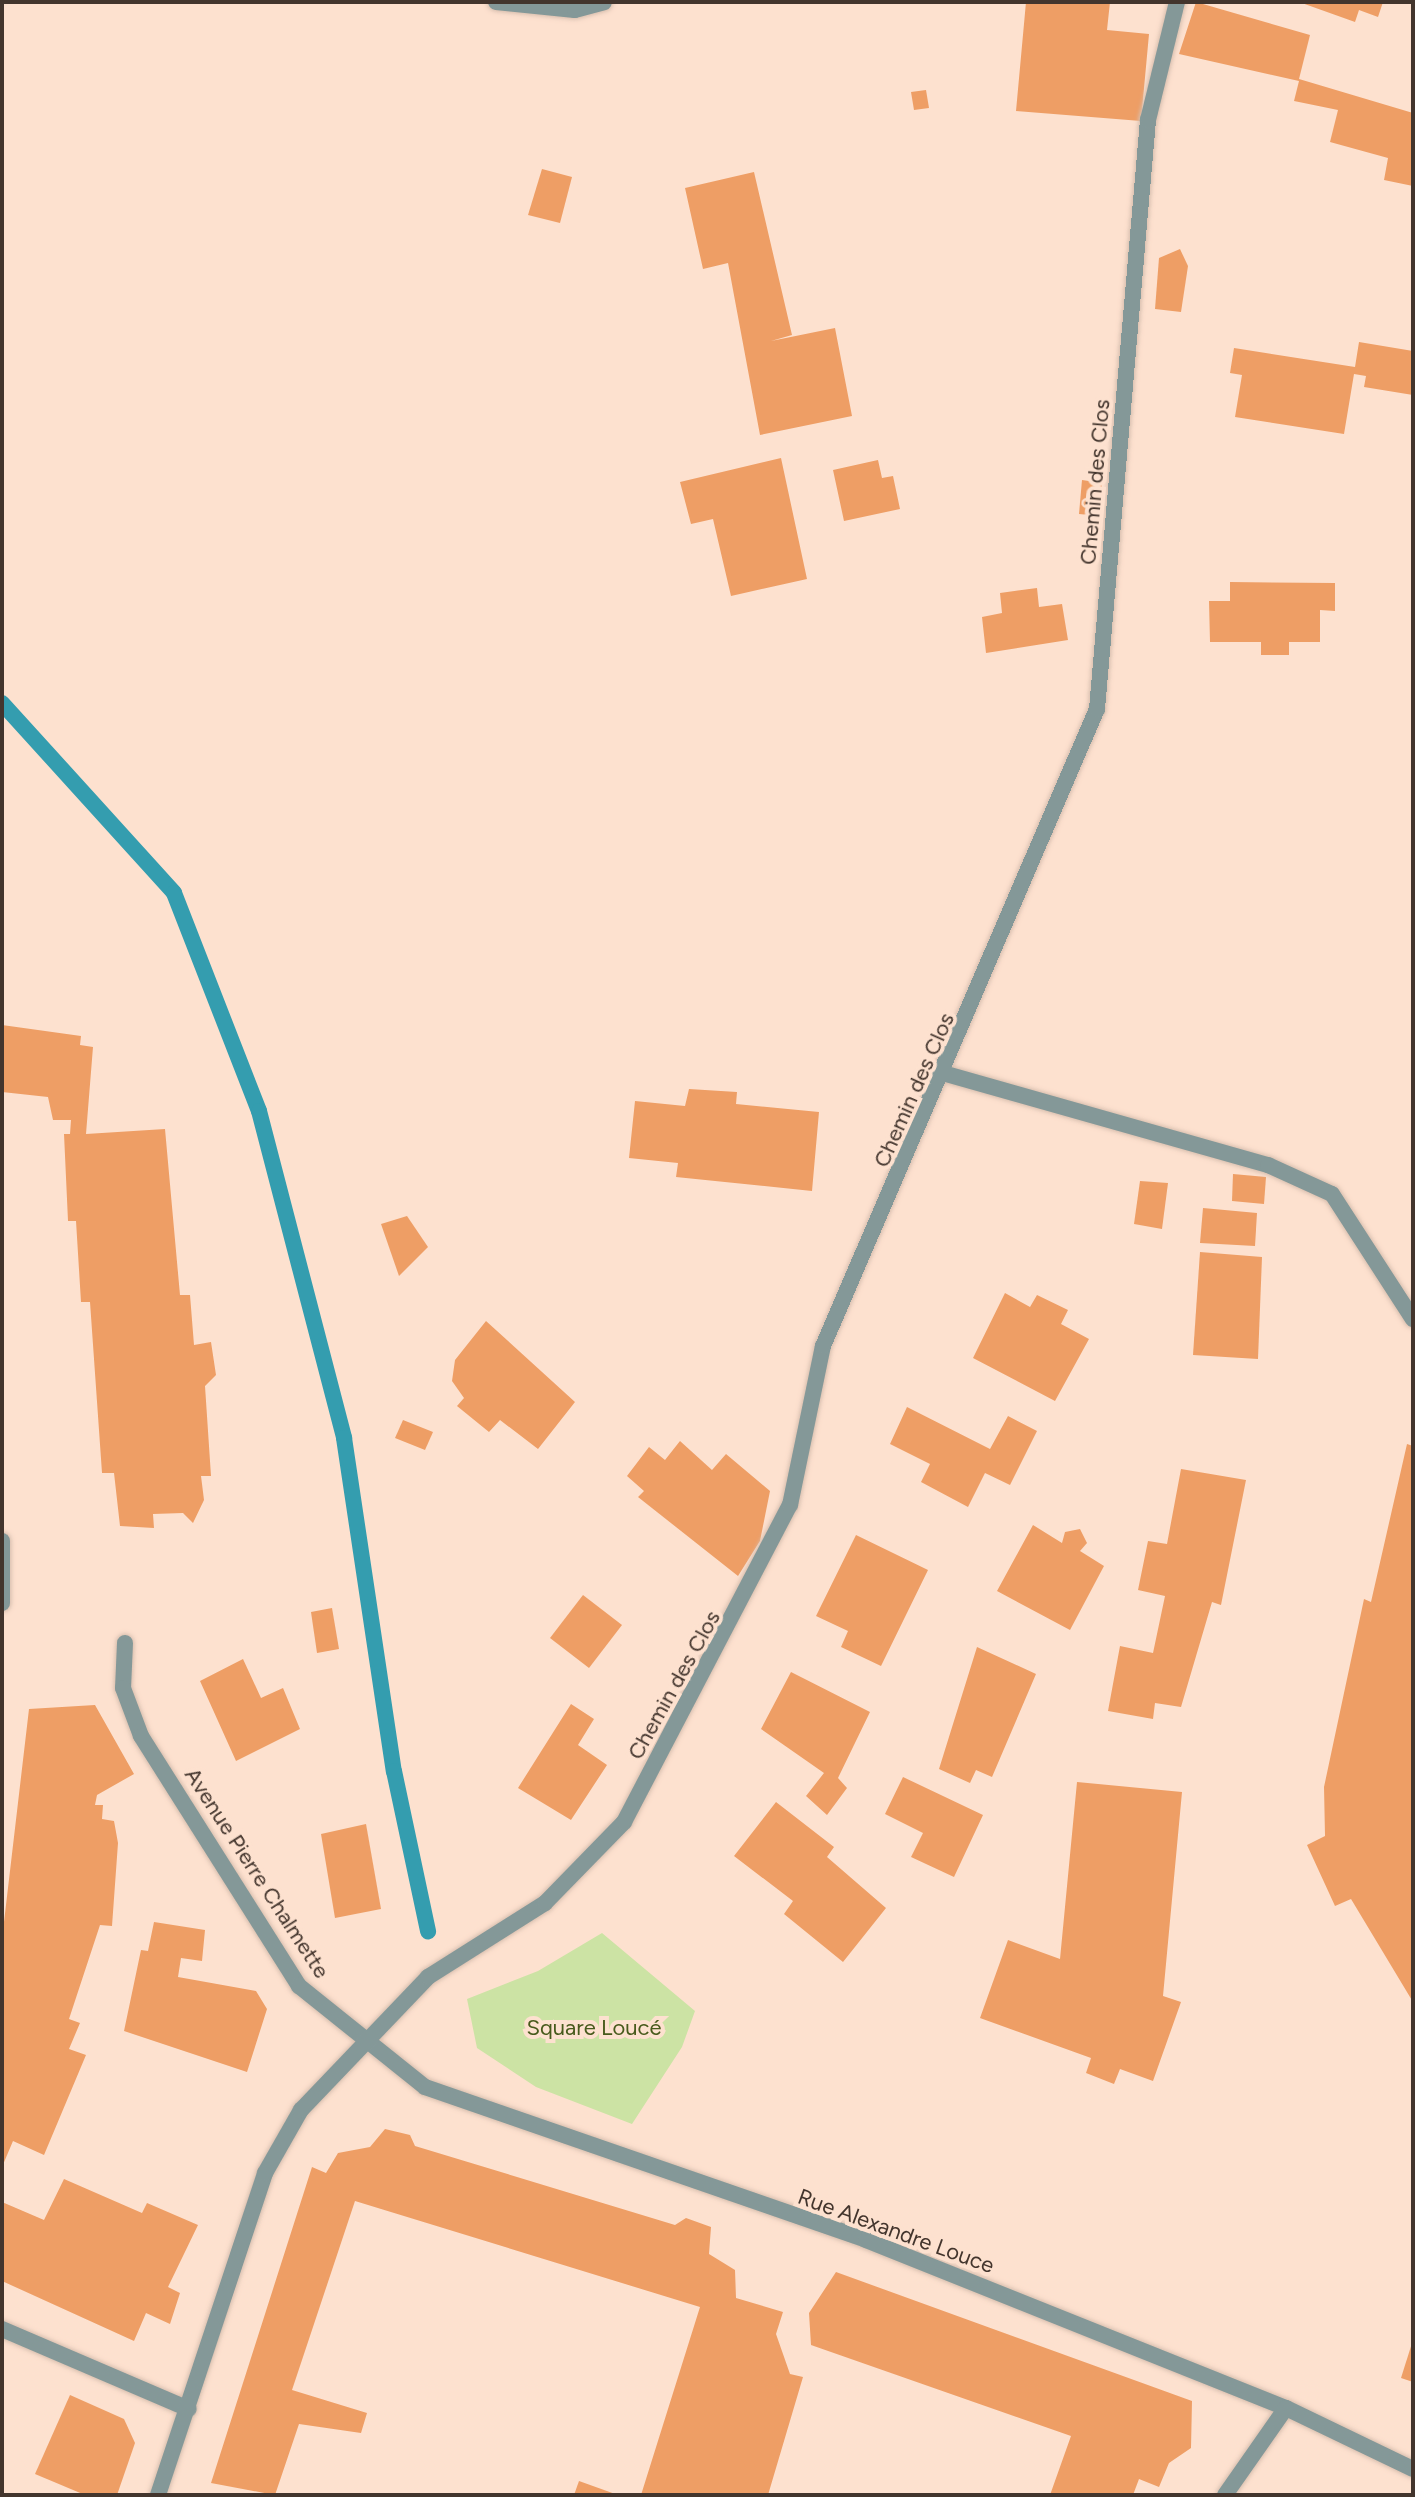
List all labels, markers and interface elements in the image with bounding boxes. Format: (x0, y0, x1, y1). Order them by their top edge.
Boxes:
street label: Chemin des Clos (1075, 398, 1115, 566)
street label: Chemin des Clos (868, 1009, 960, 1171)
street label: Chemin des Clos (622, 1606, 726, 1764)
street label: Avenue Pierre Chalmette (179, 1763, 335, 1983)
park label: Square Loucé (526, 2015, 662, 2041)
street label: Rue Alexandre Louce (794, 2183, 998, 2279)

